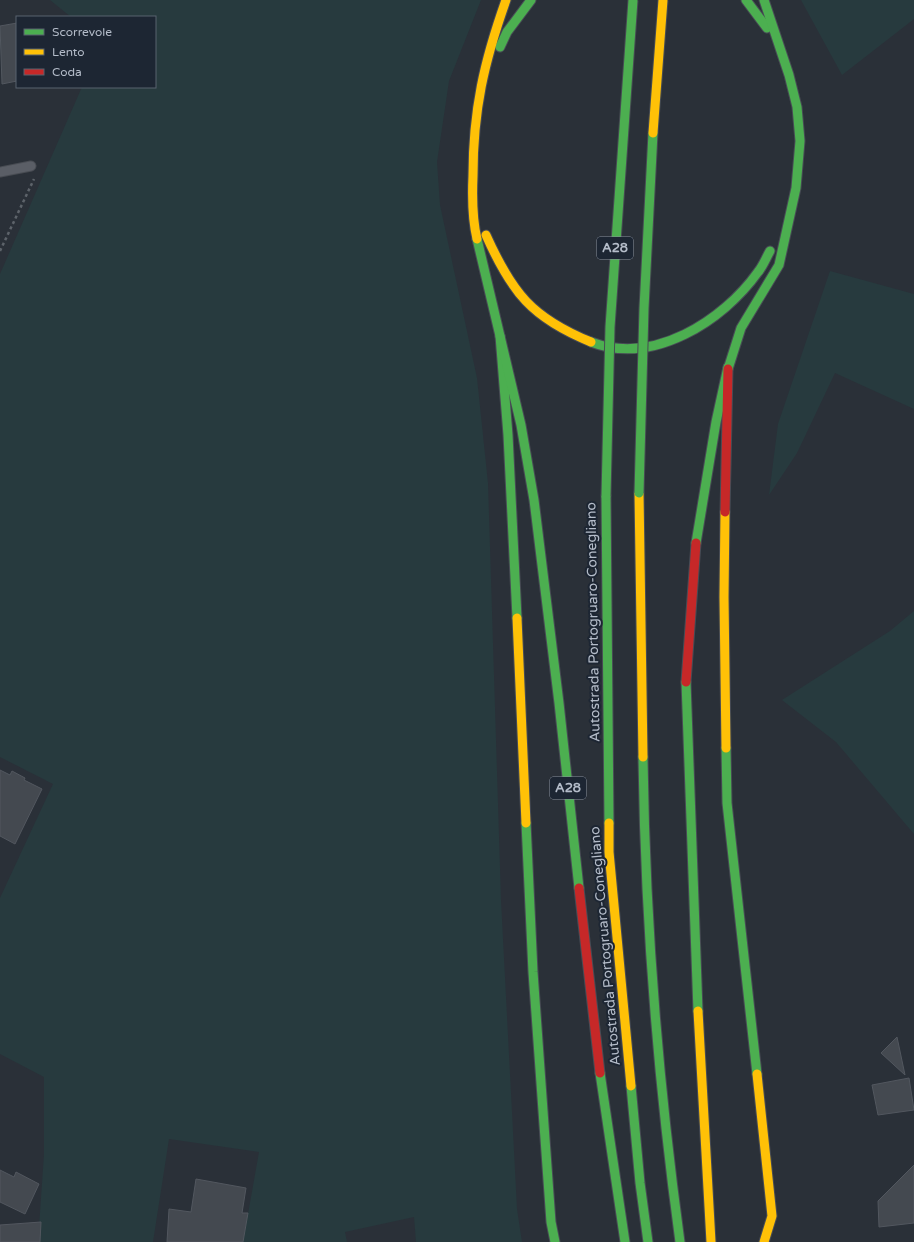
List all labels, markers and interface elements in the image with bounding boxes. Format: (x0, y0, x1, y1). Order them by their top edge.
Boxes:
legend (16, 16, 156, 88)
text: Scorrevole (52, 25, 112, 39)
text: Lento (52, 45, 85, 59)
text: Coda (52, 65, 82, 79)
road number: A28 (597, 237, 633, 259)
street label: Autostrada Portogruaro-Conegliano (582, 502, 604, 742)
road number: A28 (550, 777, 586, 799)
street label: Autostrada Portogruaro-Conegliano (586, 826, 624, 1066)

